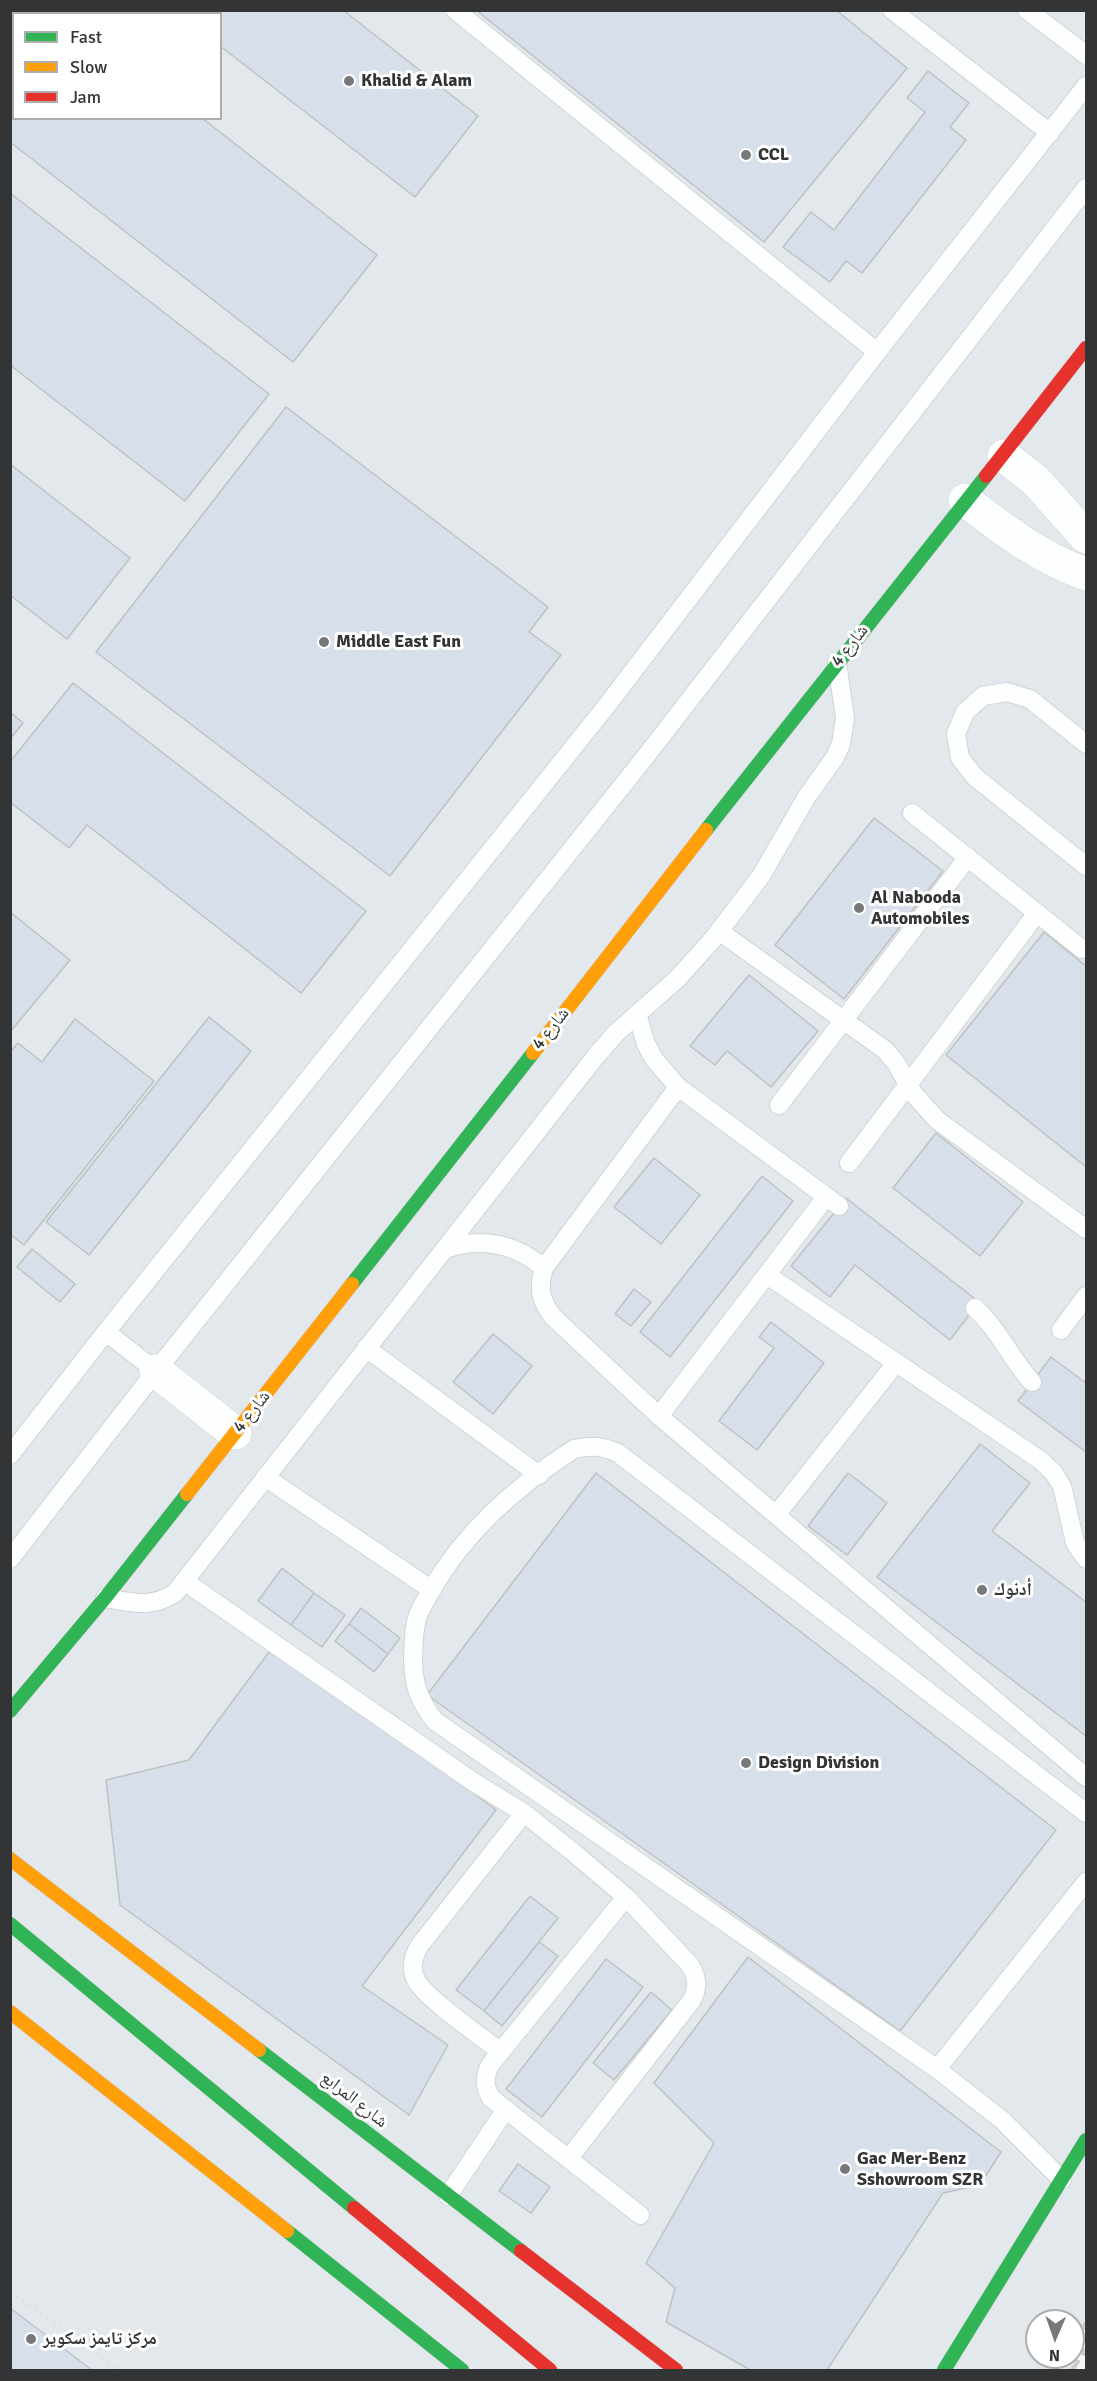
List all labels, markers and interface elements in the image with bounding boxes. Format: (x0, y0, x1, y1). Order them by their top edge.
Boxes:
legend (12, 12, 222, 120)
text: Fast (70, 26, 102, 48)
text: Slow (70, 56, 107, 78)
place label: Khalid & Alam (361, 70, 472, 92)
marker: Khalid & Alam (342, 74, 356, 88)
text: Jam (70, 86, 101, 108)
place label: CCL (758, 144, 789, 166)
marker: CCL (739, 148, 753, 162)
street label: شارع 4 (827, 620, 873, 672)
place label: Middle East Fun (336, 631, 461, 653)
marker: Middle East Fun (317, 635, 331, 649)
place label: Al Nabooda Automobiles (871, 887, 969, 930)
marker: Al Nabooda Automobiles (852, 901, 866, 915)
street label: شارع 4 (528, 1003, 574, 1055)
street label: شارع 4 (229, 1386, 275, 1438)
place label: أدنوك (994, 1579, 1032, 1601)
marker: أدنوك (975, 1583, 989, 1597)
place label: Design Division (758, 1752, 879, 1774)
marker: Design Division (739, 1756, 753, 1770)
street label: شارع المرابع (316, 2067, 392, 2133)
place label: Gac Mer-Benz Sshowroom SZR (857, 2148, 983, 2190)
marker: Gac Mer-Benz Sshowroom SZR (838, 2162, 852, 2176)
north arrow (1025, 2309, 1085, 2369)
place label: مركز تايمز سكوير (43, 2328, 157, 2350)
marker: مركز تايمز سكوير (24, 2332, 38, 2346)
text: N (1049, 2345, 1060, 2365)

